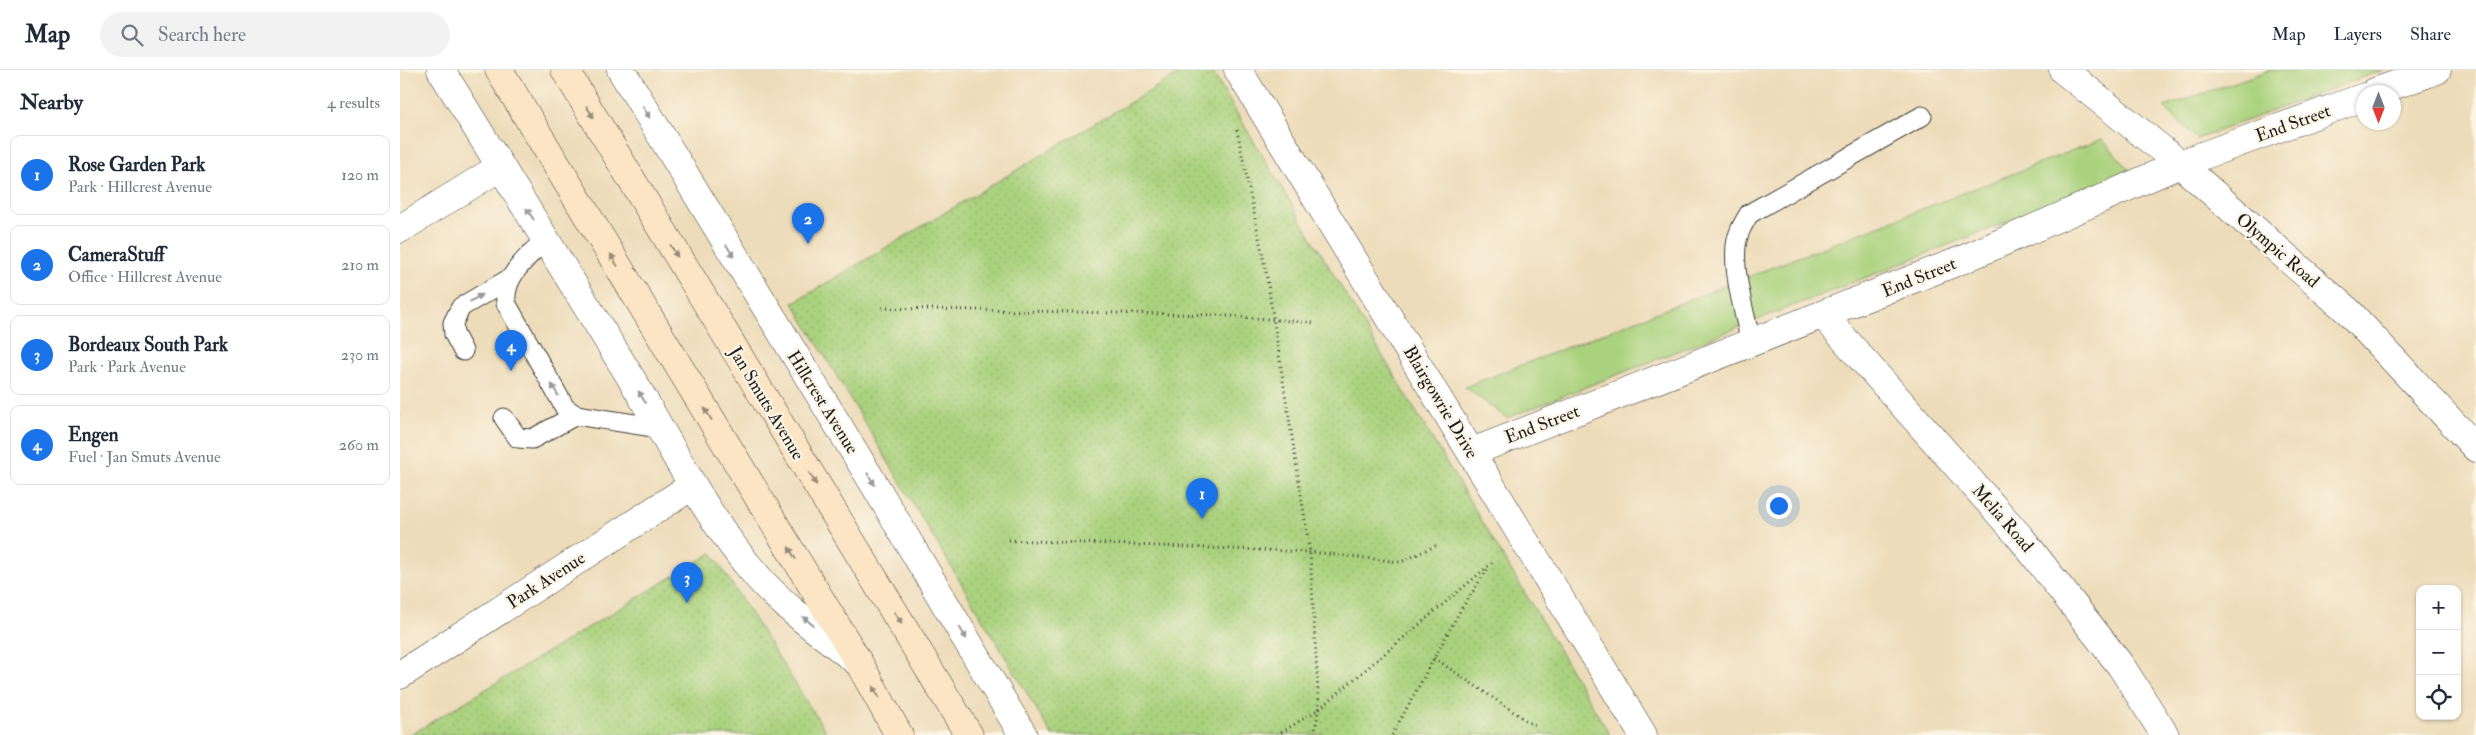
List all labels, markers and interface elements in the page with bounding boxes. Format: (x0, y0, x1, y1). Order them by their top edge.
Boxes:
search box (100, 12, 450, 57)
text: Map (25, 19, 70, 50)
icon: search (118, 21, 146, 49)
text: Search here (158, 23, 246, 47)
text: Map (2272, 23, 2306, 46)
text: Layers (2334, 23, 2382, 46)
text: Share (2410, 23, 2451, 46)
north arrow (2356, 85, 2401, 130)
text: Nearby (20, 89, 83, 116)
text: 4 results (327, 93, 380, 113)
street label: End Street (2252, 99, 2334, 148)
one-way arrow (585, 105, 595, 118)
one-way arrow (642, 105, 651, 118)
text: Rose Garden Park (68, 153, 205, 177)
text: 1 (34, 165, 40, 185)
text: 120 m (341, 165, 379, 185)
text: Park · Hillcrest Avenue (68, 177, 212, 197)
pin: 2 (792, 203, 824, 244)
one-way arrow (525, 207, 535, 221)
street label: Olympic Road (2231, 208, 2324, 293)
text: CameraStuff (68, 243, 165, 267)
one-way arrow (670, 244, 679, 257)
one-way arrow (726, 244, 735, 257)
street label: End Street (1879, 252, 1960, 303)
one-way arrow (610, 254, 619, 267)
text: 2 (33, 255, 41, 275)
text: 210 m (341, 255, 379, 275)
text: Office · Hillcrest Avenue (68, 267, 222, 287)
one-way arrow (470, 293, 483, 302)
pin: 4 (495, 330, 527, 371)
text: Bordeaux South Park (68, 333, 228, 357)
street label: Jan Smuts Avenue (723, 341, 810, 465)
street label: Blairgowrie Drive (1398, 342, 1484, 463)
text: 3 (34, 345, 40, 365)
text: 230 m (341, 345, 379, 365)
street label: Hillcrest Avenue (782, 346, 864, 459)
text: Park · Park Avenue (68, 357, 186, 377)
one-way arrow (551, 384, 560, 397)
one-way arrow (638, 391, 647, 404)
street label: End Street (1502, 400, 1583, 449)
one-way arrow (703, 408, 712, 421)
text: Engen (68, 423, 119, 447)
text: 4 (33, 435, 41, 455)
text: 260 m (339, 435, 379, 455)
text: Fuel · Jan Smuts Avenue (68, 447, 221, 467)
one-way arrow (866, 472, 875, 485)
one-way arrow (809, 473, 818, 486)
pin: 1 (1186, 478, 1218, 519)
street label: Melia Road (1967, 480, 2039, 557)
your location (1766, 493, 1792, 519)
street label: Park Avenue (503, 546, 590, 614)
one-way arrow (788, 546, 797, 559)
pin: 3 (671, 562, 703, 603)
map controls (2416, 585, 2461, 720)
button: + (2416, 585, 2461, 630)
one-way arrow (894, 611, 903, 624)
one-way arrow (802, 616, 815, 627)
one-way arrow (958, 627, 967, 640)
button: − (2416, 630, 2461, 675)
button: locate (2416, 675, 2461, 720)
one-way arrow (871, 686, 880, 699)

